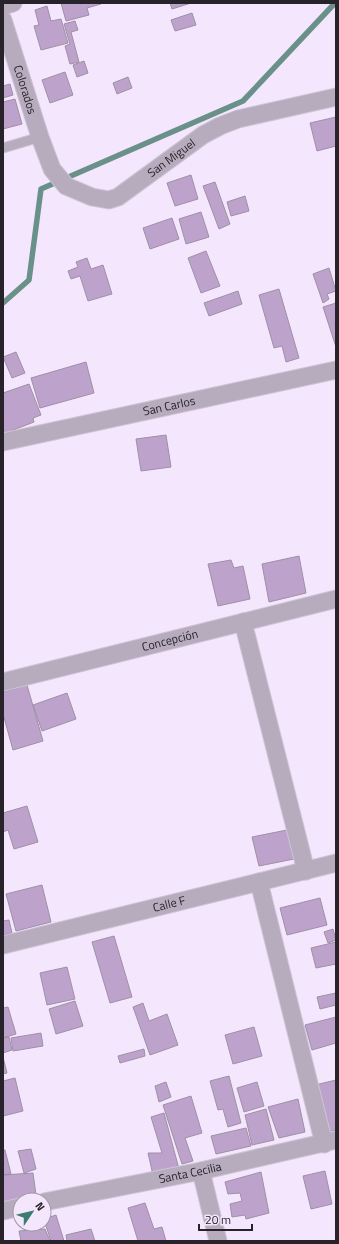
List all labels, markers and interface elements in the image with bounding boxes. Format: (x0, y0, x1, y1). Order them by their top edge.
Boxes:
street label: Colorados (9, 63, 42, 117)
street label: San Miguel (143, 134, 199, 182)
street label: San Carlos (141, 391, 197, 420)
street label: Concepción (140, 624, 200, 656)
street label: Calle F (151, 890, 187, 917)
street label: Santa Cecilia (157, 1157, 223, 1188)
north arrow (12, 1192, 52, 1232)
text: N (31, 1199, 49, 1214)
scale bar (199, 1206, 252, 1232)
text: 20 m (205, 1210, 231, 1229)

